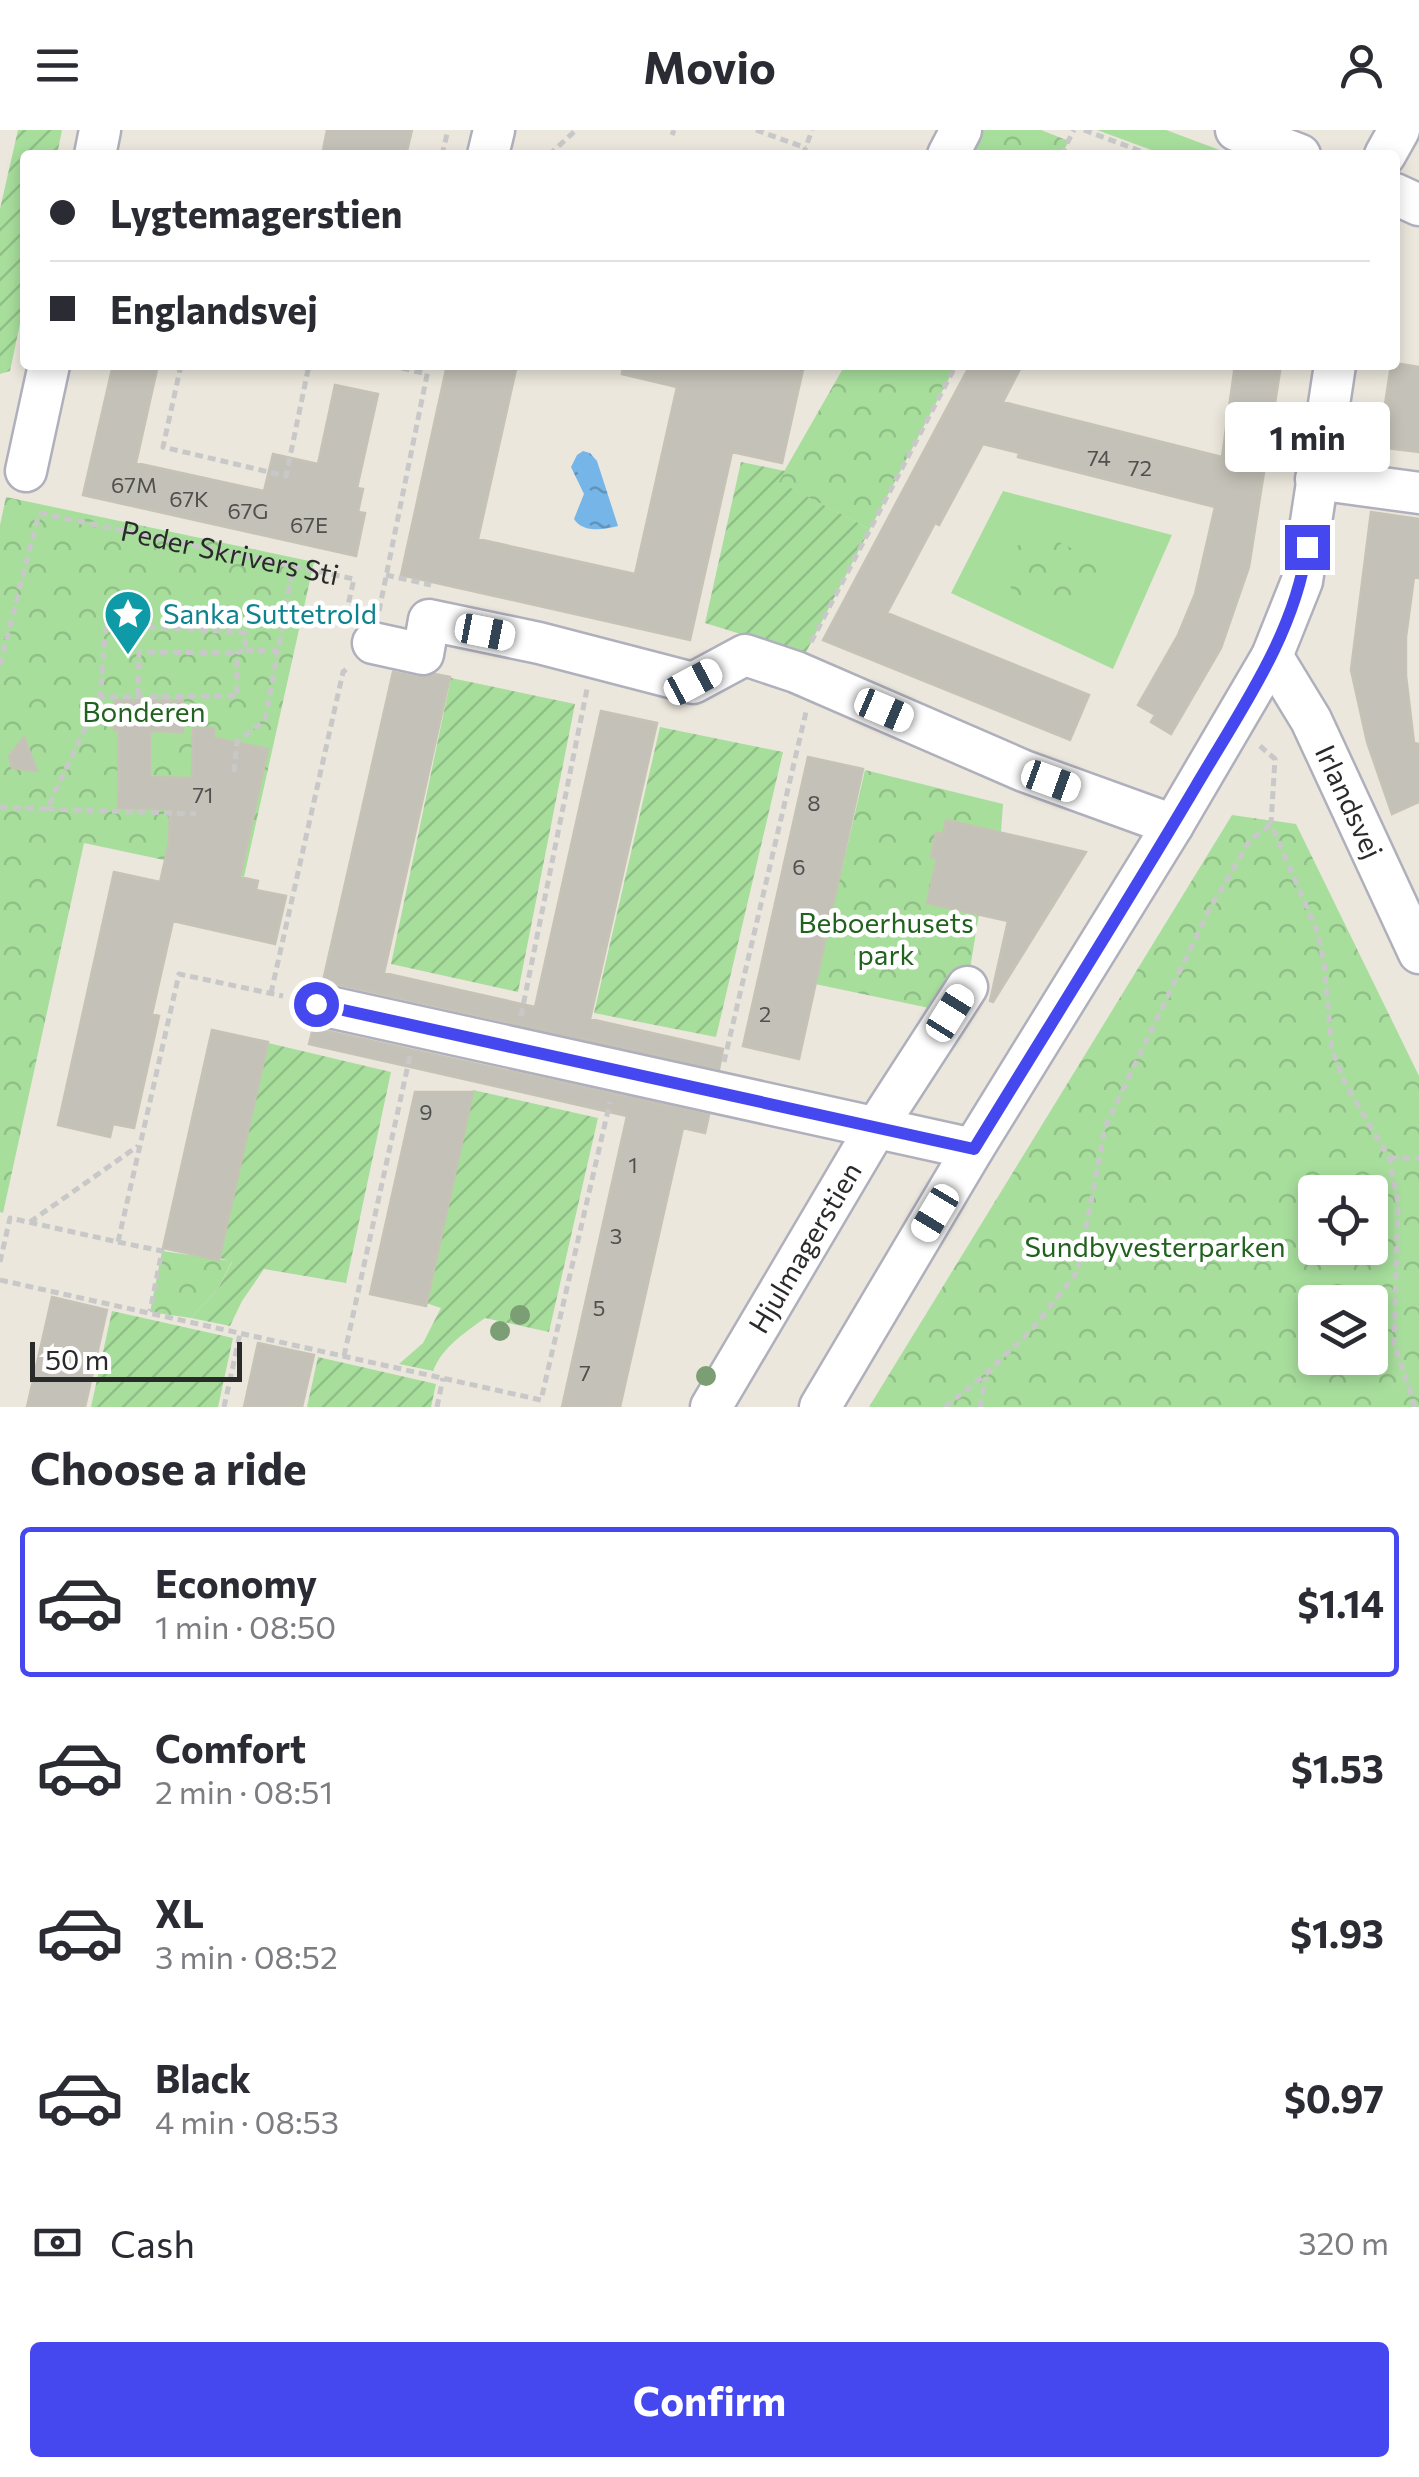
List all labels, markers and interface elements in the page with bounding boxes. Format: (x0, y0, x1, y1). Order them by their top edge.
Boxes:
icon: menu (30, 38, 85, 93)
text: Movio (643, 38, 776, 93)
icon: person (1334, 38, 1389, 93)
text: Lygtemagerstien (110, 189, 403, 236)
text: Englandsvej (110, 285, 318, 332)
callout: 1 min (1224, 402, 1390, 472)
text: 1 min (1270, 417, 1345, 457)
house number: 74 (1087, 444, 1111, 471)
house number: 72 (1128, 454, 1152, 481)
house number: 67M (111, 471, 157, 498)
house number: 67K (169, 485, 209, 512)
house number: 67G (228, 497, 268, 524)
house number: 67E (290, 511, 328, 538)
street label: Peder Skrivers Sti (118, 513, 342, 591)
route end (1285, 525, 1330, 570)
place icon: Sanka Suttetrold (102, 588, 154, 656)
place label: Sanka Suttetrold (163, 596, 377, 630)
car (453, 612, 517, 652)
car (659, 655, 727, 709)
car (851, 684, 917, 736)
park label: Bonderen (82, 694, 206, 728)
street label: Irlandsvej (1309, 739, 1391, 863)
car (1018, 757, 1084, 805)
house number: 71 (192, 781, 214, 808)
house number: 8 (807, 789, 821, 816)
house number: 6 (792, 853, 806, 880)
park label: Beboerhusets park (798, 905, 974, 971)
car (921, 980, 979, 1046)
route start (294, 982, 339, 1027)
house number: 2 (759, 1000, 771, 1027)
house number: 9 (419, 1098, 433, 1125)
house number: 1 (628, 1151, 638, 1178)
street label: Hjulmagerstien (741, 1156, 868, 1339)
map controls (1298, 1175, 1388, 1375)
button: locate (1298, 1175, 1388, 1265)
car (907, 1180, 963, 1246)
house number: 3 (610, 1222, 622, 1249)
park label: Sundbyvesterparken (1024, 1229, 1286, 1263)
button: layers (1298, 1285, 1388, 1375)
house number: 5 (593, 1294, 605, 1321)
scale bar (30, 1337, 242, 1382)
text: 50 m (45, 1342, 109, 1376)
house number: 7 (579, 1359, 591, 1386)
text: Choose a ride (30, 1439, 307, 1494)
icon: car (35, 1557, 125, 1647)
text: Economy (155, 1559, 317, 1606)
text: $1.14 (1297, 1579, 1384, 1626)
text: 1 min · 08:50 (155, 1606, 336, 1646)
icon: car (35, 1722, 125, 1812)
text: Comfort (155, 1724, 306, 1771)
text: $1.53 (1291, 1744, 1384, 1791)
text: 2 min · 08:51 (155, 1771, 333, 1811)
icon: car (35, 1887, 125, 1977)
text: XL (155, 1889, 204, 1936)
text: $1.93 (1290, 1909, 1384, 1956)
text: 3 min · 08:52 (155, 1936, 338, 1976)
icon: car (35, 2052, 125, 2142)
text: Black (155, 2054, 251, 2101)
text: $0.97 (1284, 2074, 1384, 2121)
text: 4 min · 08:53 (155, 2101, 339, 2141)
icon: cash (30, 2215, 85, 2270)
text: Cash (110, 2219, 195, 2266)
text: 320 m (1298, 2222, 1389, 2262)
button: Confirm (30, 2342, 1389, 2457)

